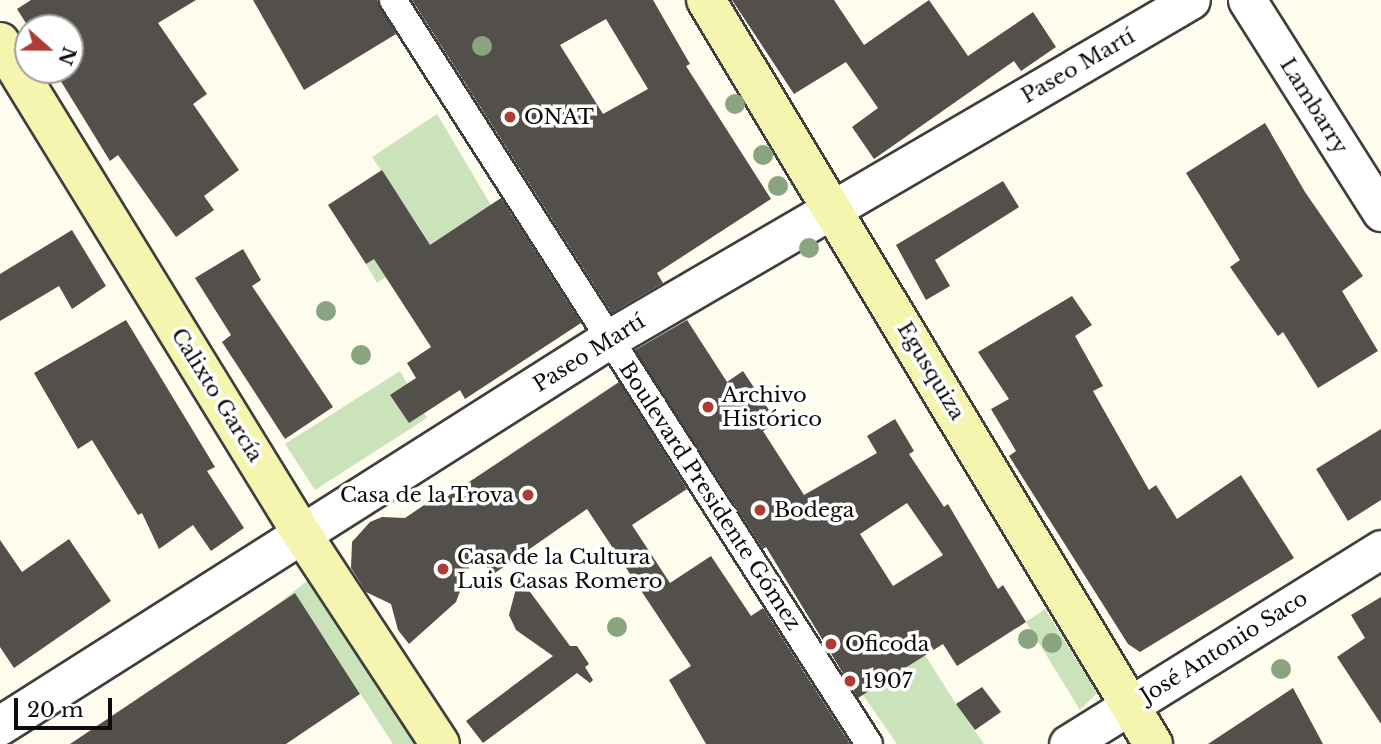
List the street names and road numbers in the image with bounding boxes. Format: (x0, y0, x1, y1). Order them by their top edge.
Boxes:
street label: Paseo Martí (1017, 23, 1139, 109)
street label: Lambarry (1275, 53, 1353, 159)
street label: Paseo Martí (529, 309, 649, 397)
street label: Egusquiza (892, 317, 970, 425)
street label: Calixto García (166, 324, 268, 466)
street label: Boulevard Presidente Gómez (614, 357, 806, 635)
street label: José Antonio Saco (1136, 585, 1312, 709)

